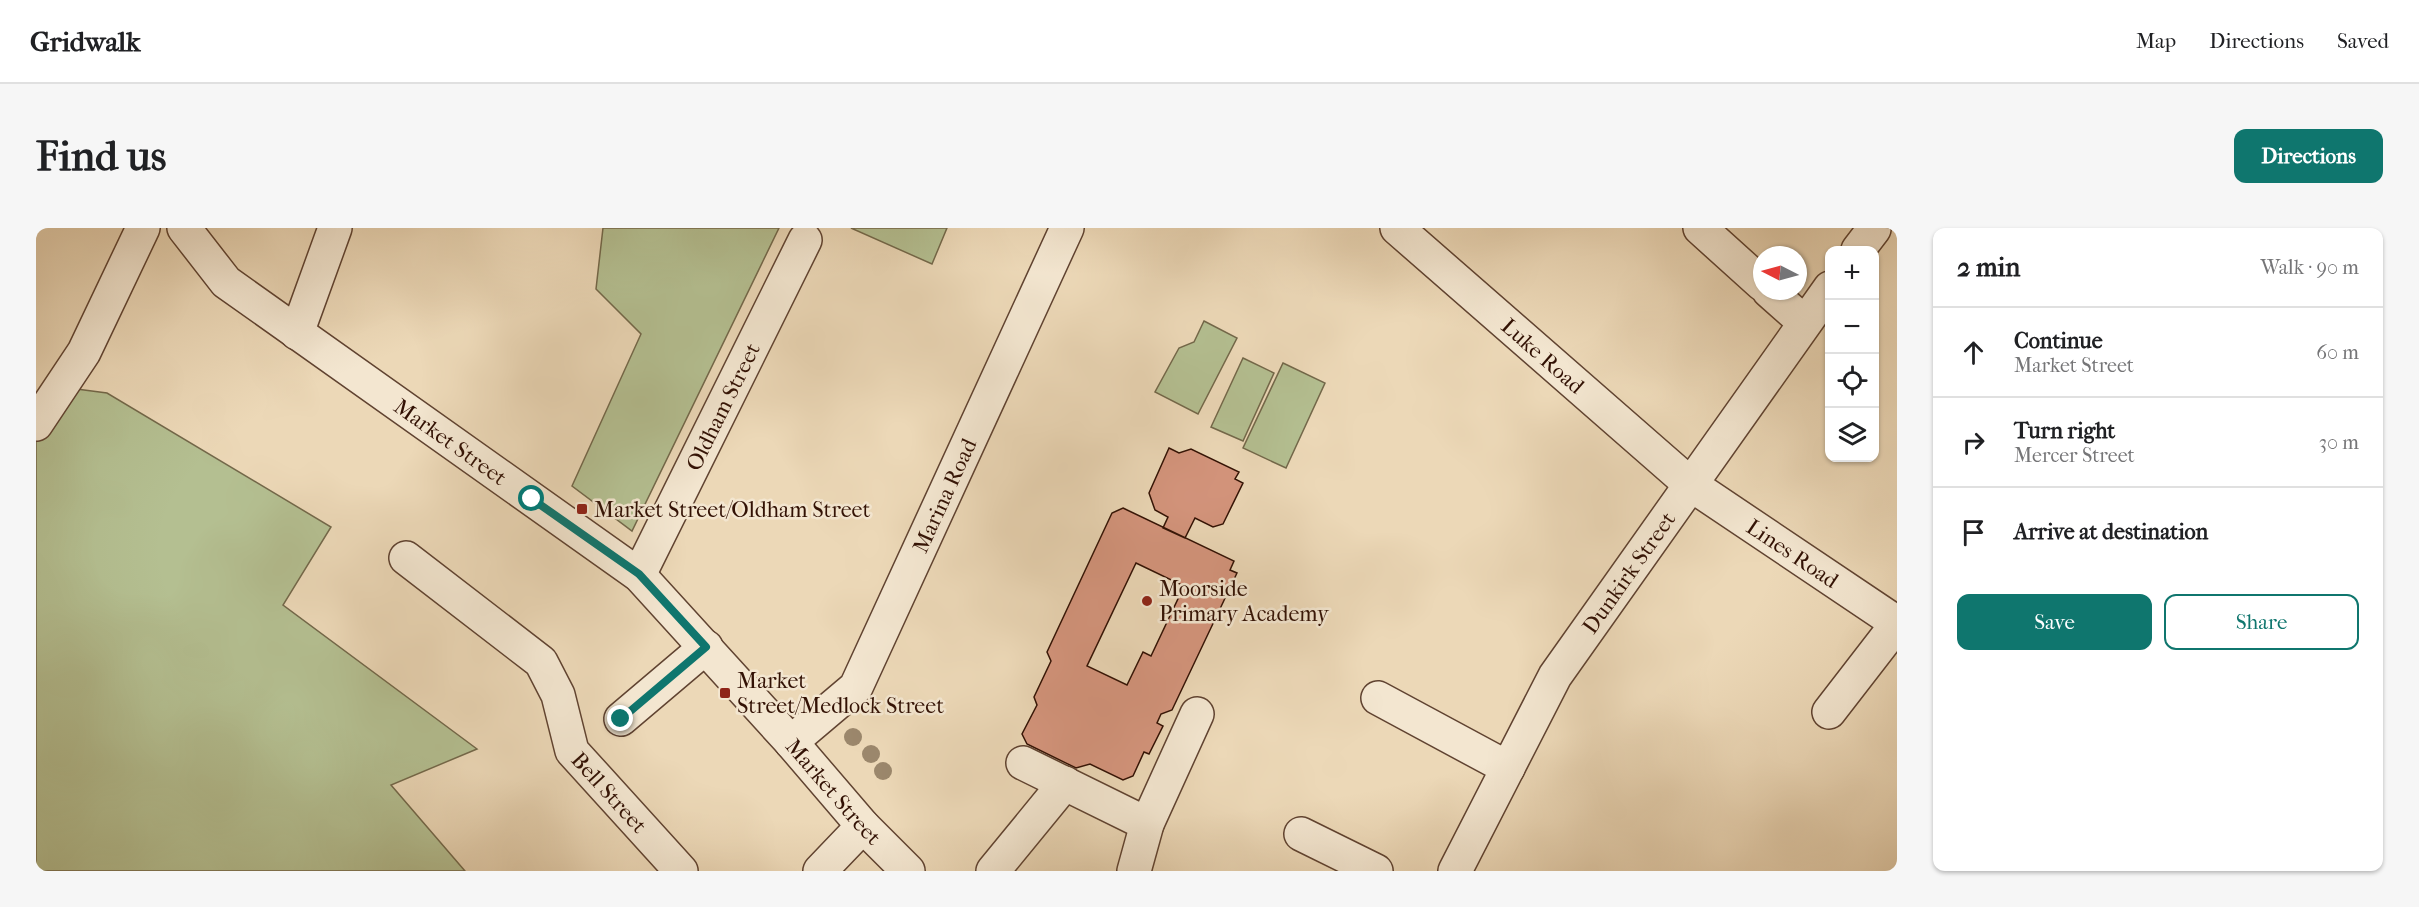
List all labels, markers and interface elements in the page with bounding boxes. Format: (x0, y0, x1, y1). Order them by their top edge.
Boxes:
text: Gridwalk (30, 25, 141, 58)
text: Map (2136, 29, 2176, 53)
text: Directions (2209, 29, 2304, 53)
text: Saved (2337, 29, 2389, 53)
button: Directions (2234, 129, 2383, 183)
text: Find us (36, 132, 166, 181)
north arrow (1753, 246, 1807, 300)
map controls (1825, 246, 1879, 462)
button: + (1825, 246, 1879, 300)
text: 2 min (1957, 252, 2020, 283)
text: Walk · 90 m (2261, 256, 2359, 279)
button: − (1825, 300, 1879, 354)
street label: Luke Road (1496, 313, 1590, 400)
text: Continue (2014, 328, 2103, 354)
icon: ahead (1957, 336, 1990, 369)
street label: Oldham Street (681, 339, 766, 475)
text: 60 m (2316, 341, 2359, 364)
button: locate (1825, 354, 1879, 408)
text: Market Street (2014, 354, 2134, 377)
street label: Market Street (389, 393, 512, 491)
button: layers (1825, 408, 1879, 462)
text: Turn right (2014, 418, 2115, 444)
icon: right (1957, 426, 1990, 459)
text: 30 m (2319, 431, 2359, 454)
street label: Marina Road (908, 434, 983, 557)
text: Mercer Street (2014, 444, 2135, 467)
route start (518, 485, 544, 511)
place label: Market Street/Oldham Street (594, 497, 870, 523)
marker: Market Street/Oldham Street (575, 502, 589, 516)
street label: Dunkirk Street (1577, 507, 1681, 639)
street label: Lines Road (1741, 514, 1844, 595)
icon: arrive (1957, 516, 1990, 549)
text: Arrive at destination (2014, 519, 2208, 545)
place label: Moorside Primary Academy (1159, 576, 1330, 627)
marker: Moorside Primary Academy (1140, 594, 1154, 608)
button: Save (1957, 594, 2152, 650)
button: Share (2164, 594, 2359, 650)
place label: Market Street/Medlock Street (737, 668, 944, 719)
marker: Market Street/Medlock Street (718, 686, 732, 700)
route end (607, 705, 633, 731)
street label: Market Street (780, 734, 886, 851)
street label: Bell Street (565, 747, 652, 839)

